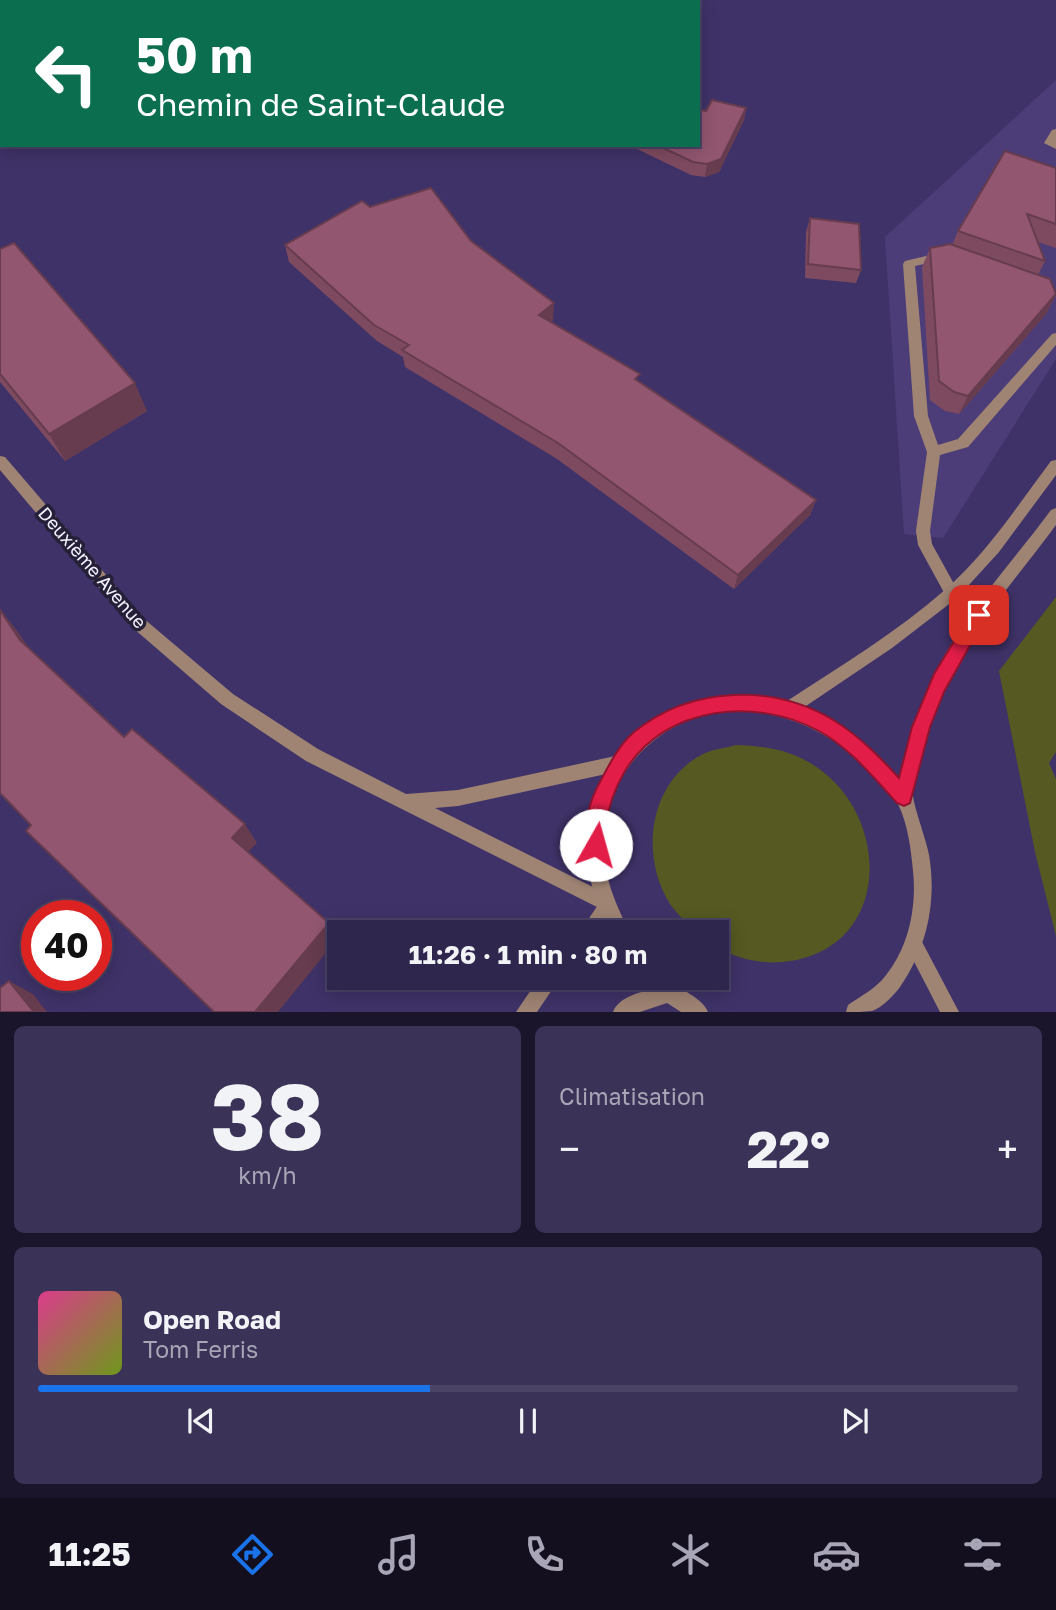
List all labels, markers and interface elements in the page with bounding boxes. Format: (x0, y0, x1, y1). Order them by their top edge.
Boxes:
text: 50 m (136, 25, 253, 84)
icon: left (21, 28, 112, 119)
text: Chemin de Saint-Claude (136, 85, 505, 123)
street label: Deuxième Avenue (34, 502, 151, 632)
pin (949, 585, 1009, 645)
icon: arrive (960, 596, 998, 634)
position arrow (559, 808, 633, 882)
speed limit sign: 40 (21, 900, 112, 991)
text: 11:26 · 1 min · 80 m (409, 939, 647, 970)
text: 38 (211, 1061, 324, 1170)
text: Climatisation (559, 1082, 705, 1110)
text: 22° (747, 1117, 830, 1179)
text: − (559, 1126, 580, 1171)
text: + (997, 1126, 1018, 1171)
text: km/h (238, 1161, 297, 1189)
text: Open Road (143, 1304, 281, 1335)
text: Tom Ferris (143, 1335, 258, 1363)
icon: previous (182, 1402, 220, 1440)
icon: pause (509, 1402, 547, 1440)
icon: next (836, 1402, 874, 1440)
icon: directions (228, 1530, 277, 1579)
icon: music (374, 1530, 423, 1579)
icon: phone (520, 1530, 569, 1579)
icon: climate (666, 1530, 715, 1579)
icon: car (812, 1530, 861, 1579)
icon: filters (958, 1530, 1007, 1579)
text: 11:25 (49, 1535, 131, 1573)

